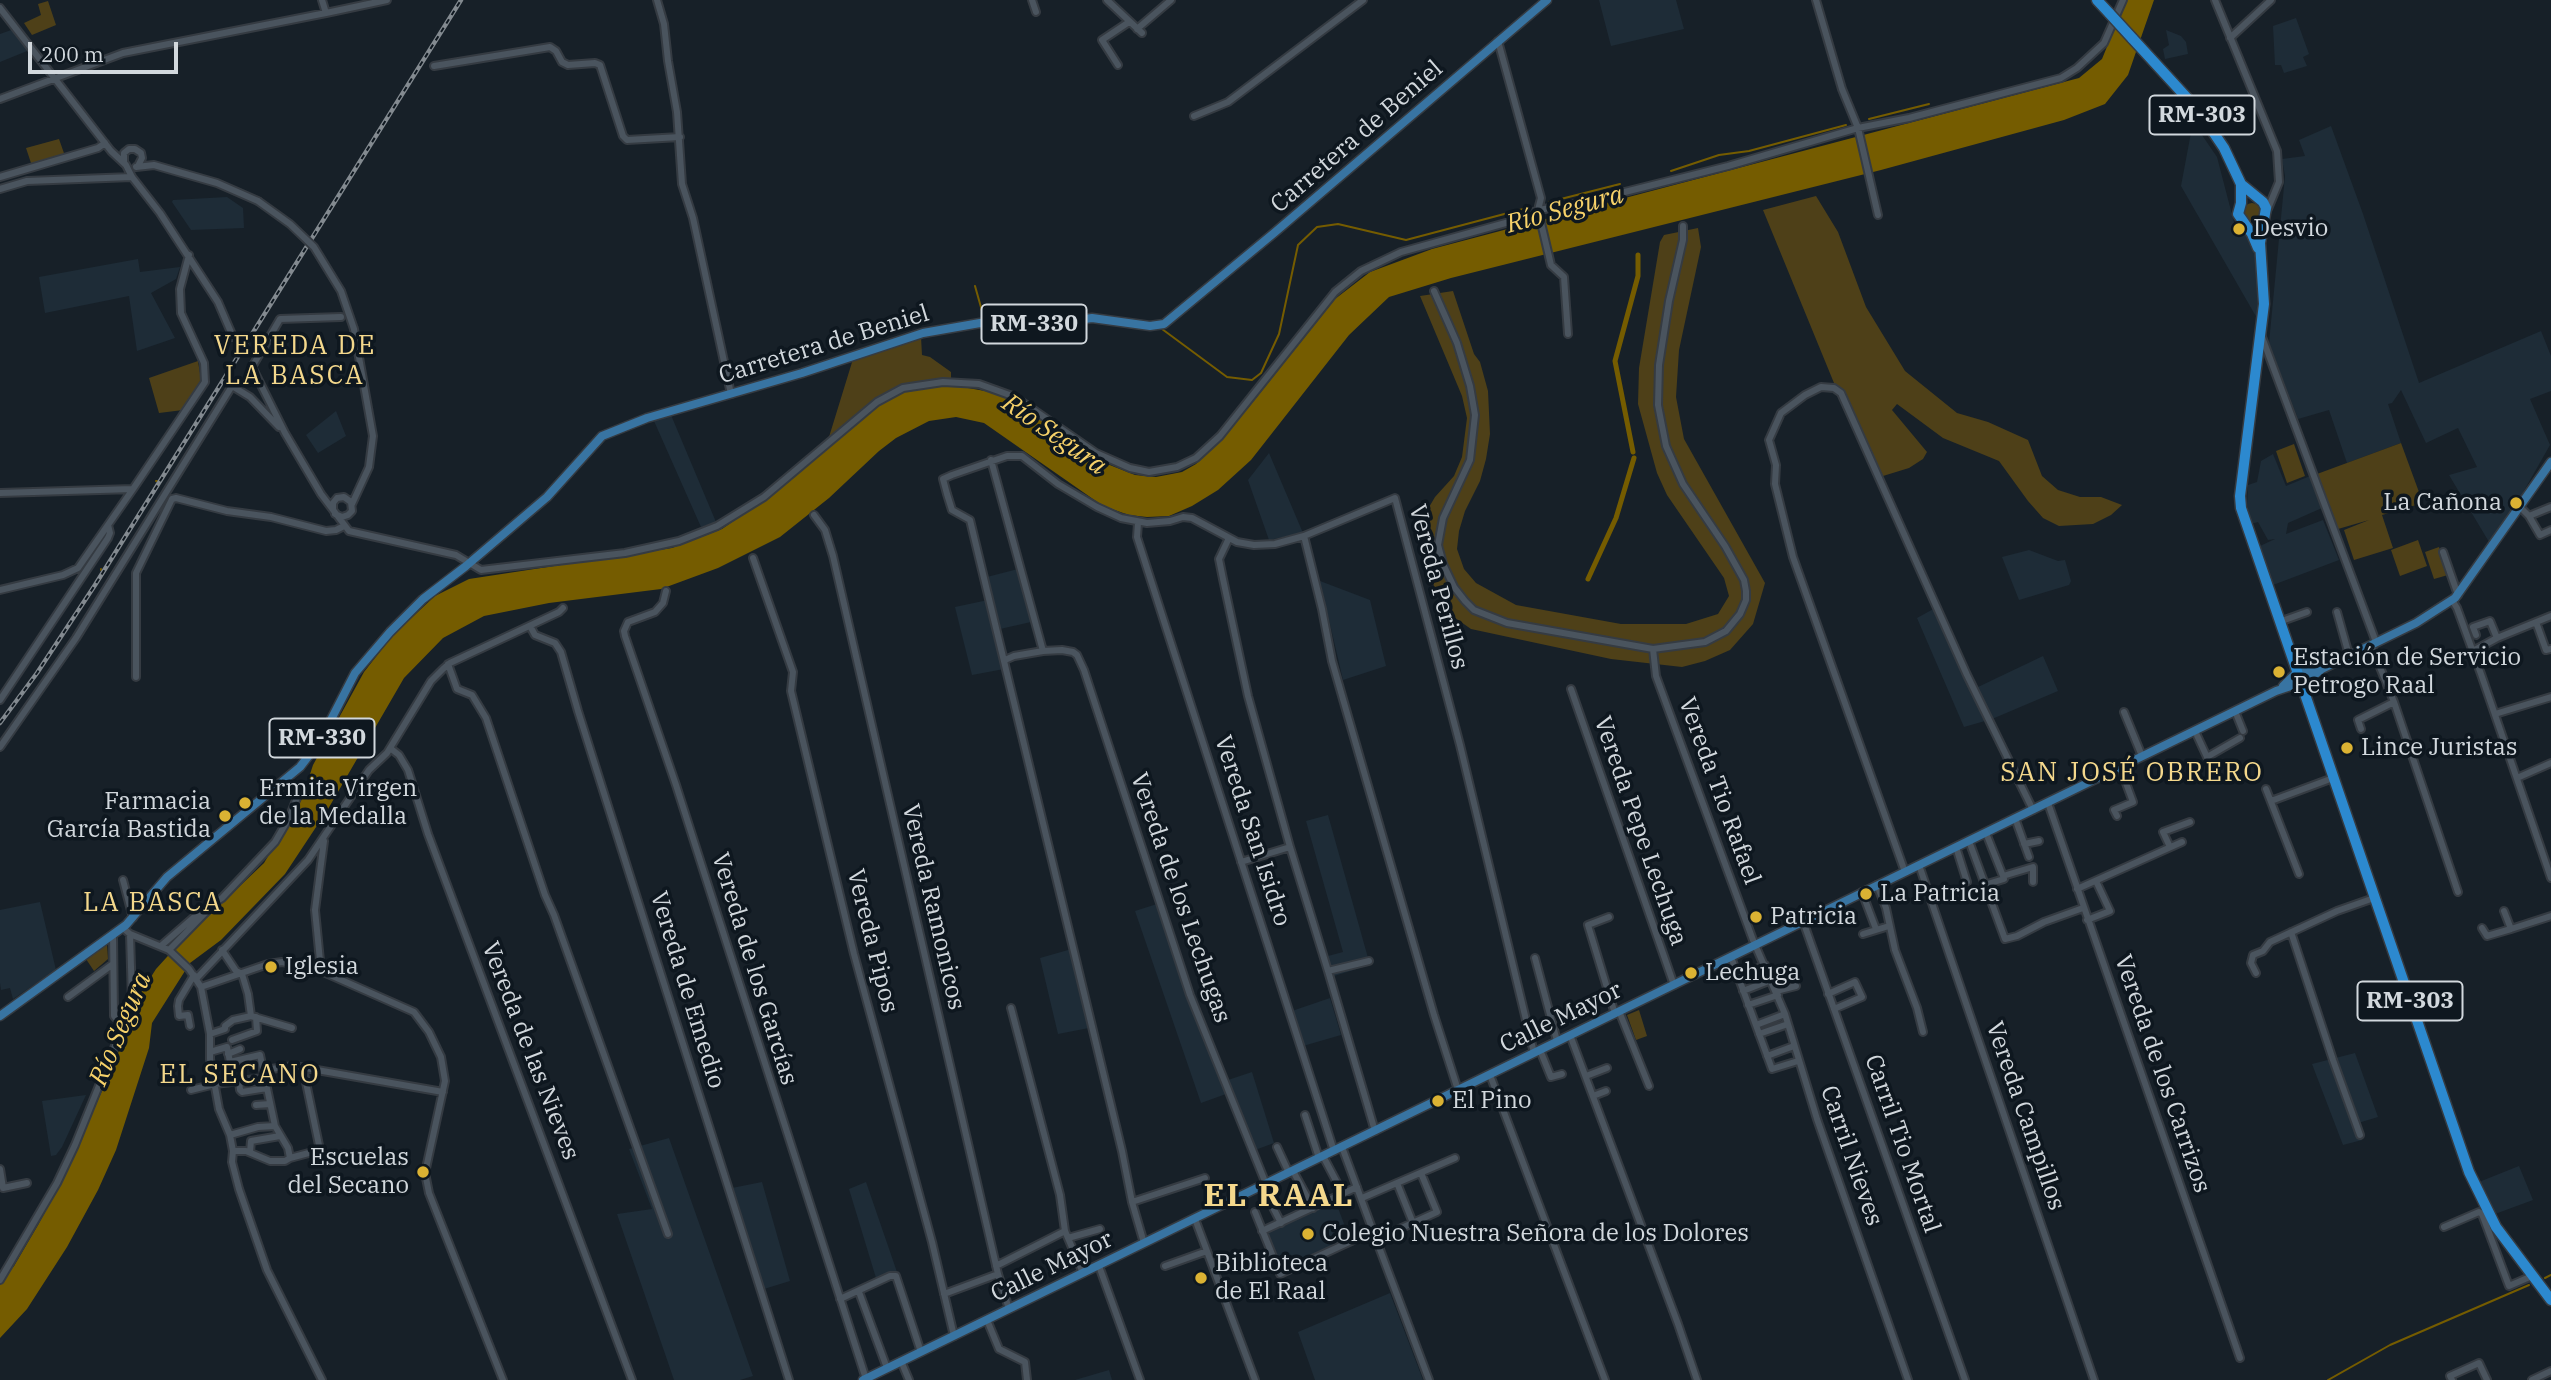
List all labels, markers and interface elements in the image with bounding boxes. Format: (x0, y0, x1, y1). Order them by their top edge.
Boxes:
scale bar (32, 28, 182, 72)
text: 200 m (41, 40, 104, 68)
street label: Carretera de Beniel (1265, 55, 1449, 219)
road number: RM-303 (2150, 96, 2254, 134)
water label: Río Segura (1503, 179, 1627, 241)
place label: Desvio (2253, 215, 2328, 243)
marker: Desvio (2231, 221, 2247, 237)
street label: Carretera de Beniel (715, 299, 933, 391)
road number: RM-330 (982, 304, 1086, 344)
district label: VEREDA DE LA BASCA (215, 330, 375, 392)
water label: Río Segura (996, 388, 1112, 482)
place label: La Cañona (2383, 489, 2502, 517)
marker: La Cañona (2508, 495, 2524, 511)
street label: Vereda Perillos (1402, 501, 1474, 673)
place label: Estación de Servicio Petrogo Raal (2293, 644, 2521, 700)
marker: Estación de Servicio Petrogo Raal (2271, 664, 2287, 680)
street label: Vereda Tio Rafael (1672, 693, 1766, 889)
street label: Vereda Pepe Lechuga (1587, 713, 1693, 949)
road number: RM-330 (270, 718, 374, 758)
street label: Vereda San Isidro (1208, 732, 1296, 930)
place label: Lince Juristas (2361, 734, 2517, 762)
marker: Lince Juristas (2339, 740, 2355, 756)
district label: SAN JOSÉ OBRERO (2002, 757, 2262, 789)
street label: Vereda de los Lechugas (1124, 769, 1236, 1027)
place label: Ermita Virgen de la Medalla (259, 775, 417, 831)
place label: Farmacia García Bastida (47, 788, 211, 844)
marker: Ermita Virgen de la Medalla (237, 795, 253, 811)
street label: Vereda Ramonicos (895, 801, 971, 1013)
marker: Farmacia García Bastida (217, 808, 233, 824)
street label: Vereda de los Garcías (705, 849, 803, 1089)
street label: Vereda Pipos (840, 866, 904, 1016)
place label: La Patricia (1880, 880, 2000, 908)
marker: La Patricia (1858, 886, 1874, 902)
district label: LA BASCA (84, 887, 222, 919)
street label: Vereda de Emedio (643, 888, 731, 1092)
place label: Patricia (1770, 903, 1857, 931)
marker: Patricia (1748, 909, 1764, 925)
street label: Vereda de las Nieves (475, 938, 585, 1164)
street label: Vereda de los Carrizos (2108, 951, 2216, 1197)
place label: Iglesia (285, 953, 359, 981)
marker: Iglesia (263, 959, 279, 975)
place label: Lechuga (1705, 959, 1800, 987)
marker: Lechuga (1683, 965, 1699, 981)
water label: Río Segura (83, 968, 159, 1090)
street label: Calle Mayor (1495, 976, 1627, 1060)
road number: RM-303 (2358, 982, 2462, 1020)
street label: Vereda Campillos (1979, 1018, 2071, 1214)
street label: Carril Tio Mortal (1858, 1051, 1946, 1237)
district label: EL SECANO (160, 1059, 320, 1091)
street label: Carril Nieves (1814, 1082, 1888, 1230)
place label: El Pino (1452, 1087, 1532, 1115)
marker: El Pino (1430, 1093, 1446, 1109)
place label: Escuelas del Secano (288, 1144, 409, 1200)
marker: Escuelas del Secano (415, 1164, 431, 1180)
district label: EL RAAL (1204, 1178, 1354, 1216)
place label: Colegio Nuestra Señora de los Dolores (1322, 1220, 1749, 1248)
street label: Calle Mayor (986, 1225, 1118, 1309)
marker: Colegio Nuestra Señora de los Dolores (1300, 1226, 1316, 1242)
place label: Biblioteca de El Raal (1215, 1250, 1328, 1306)
marker: Biblioteca de El Raal (1193, 1270, 1209, 1286)

